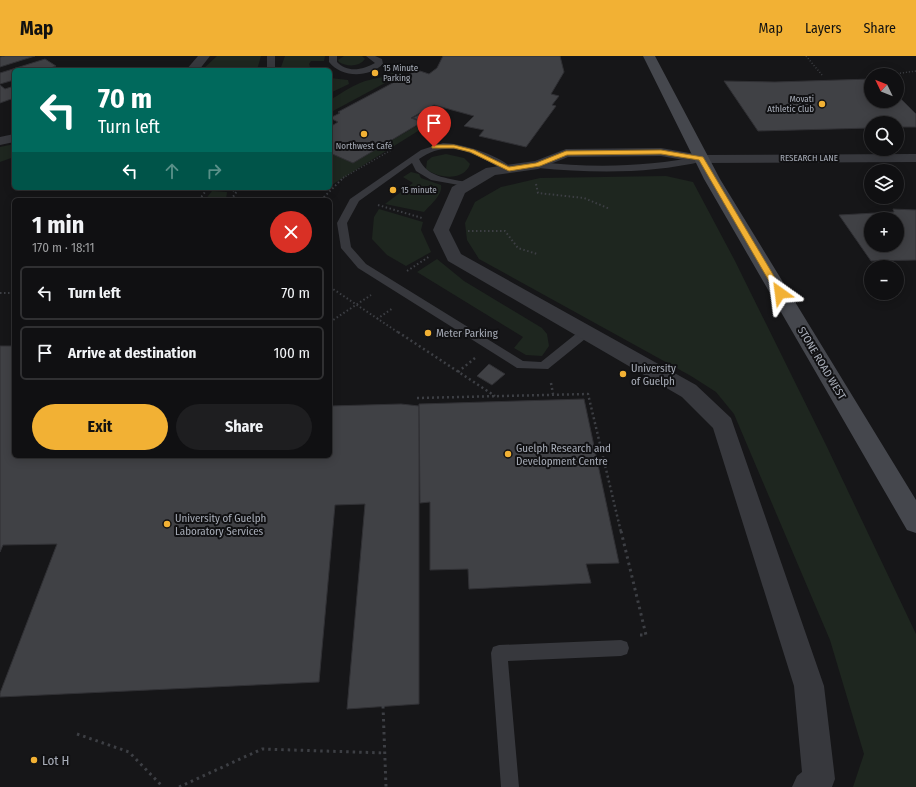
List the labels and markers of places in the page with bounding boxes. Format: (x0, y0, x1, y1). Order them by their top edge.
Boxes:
place label: 15 Minute Parking (383, 63, 419, 83)
marker: 15 Minute Parking (370, 68, 380, 78)
place label: Movati Athletic Club (767, 94, 814, 114)
marker: Movati Athletic Club (817, 99, 827, 109)
pin (417, 106, 451, 147)
marker: Northwest Café (359, 129, 369, 139)
place label: Northwest Café (336, 141, 393, 151)
marker: 15 minute (388, 185, 398, 195)
place label: 15 minute (401, 185, 437, 195)
place label: Meter Parking (436, 327, 499, 340)
marker: Meter Parking (423, 328, 433, 338)
place label: University of Guelph (631, 362, 676, 388)
marker: University of Guelph (618, 369, 628, 379)
place label: Guelph Research and Development Centre (516, 442, 611, 468)
marker: Guelph Research and Development Centre (503, 449, 513, 459)
place label: University of Guelph Laboratory Services (175, 512, 266, 538)
marker: University of Guelph Laboratory Services (162, 519, 172, 529)
place label: Lot H (42, 753, 70, 768)
marker: Lot H (29, 755, 39, 765)

